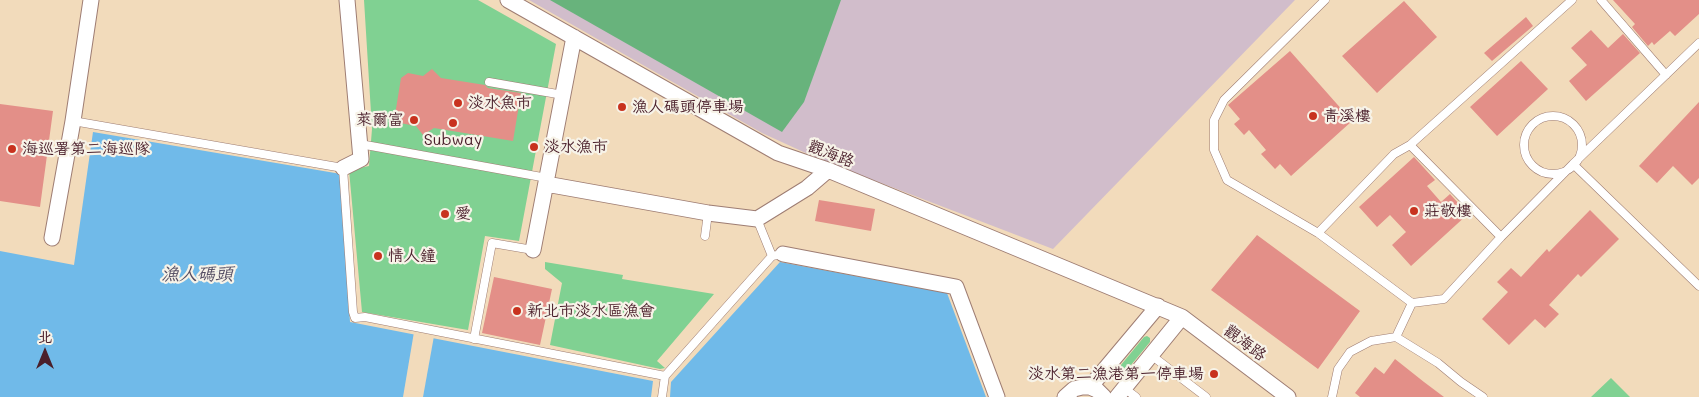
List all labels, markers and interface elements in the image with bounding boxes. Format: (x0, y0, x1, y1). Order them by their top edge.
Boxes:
place label: 淡水魚市 (468, 93, 532, 113)
marker: 淡水魚市 (452, 97, 464, 109)
place label: 漁人碼頭停車場 (632, 97, 744, 117)
marker: 漁人碼頭停車場 (616, 101, 628, 113)
place label: 青溪樓 (1323, 106, 1371, 126)
place label: 萊爾富 (356, 110, 404, 130)
marker: 青溪樓 (1307, 110, 1319, 122)
marker: 萊爾富 (408, 114, 420, 126)
marker: Subway (447, 117, 459, 129)
place label: Subway (424, 130, 482, 150)
street label: 觀海路 (805, 136, 857, 172)
place label: 淡水漁市 (544, 137, 608, 157)
place label: 海巡署第二海巡隊 (22, 139, 150, 159)
marker: 淡水漁市 (528, 141, 540, 153)
marker: 海巡署第二海巡隊 (6, 143, 18, 155)
place label: 莊敬樓 (1424, 201, 1472, 221)
place label: 愛 (455, 204, 471, 224)
marker: 莊敬樓 (1408, 205, 1420, 217)
marker: 愛 (439, 208, 451, 220)
place label: 情人鐘 (388, 246, 436, 266)
marker: 情人鐘 (372, 250, 384, 262)
water label: 漁人碼頭 (161, 263, 233, 285)
place label: 新北市淡水區漁會 (527, 301, 655, 321)
marker: 新北市淡水區漁會 (511, 305, 523, 317)
street label: 觀海路 (1220, 321, 1270, 365)
north arrow (20, 327, 70, 377)
text: 北 (38, 327, 52, 346)
place label: 淡水第二漁港第一停車場 (1028, 364, 1204, 384)
marker: 淡水第二漁港第一停車場 (1208, 368, 1220, 380)

